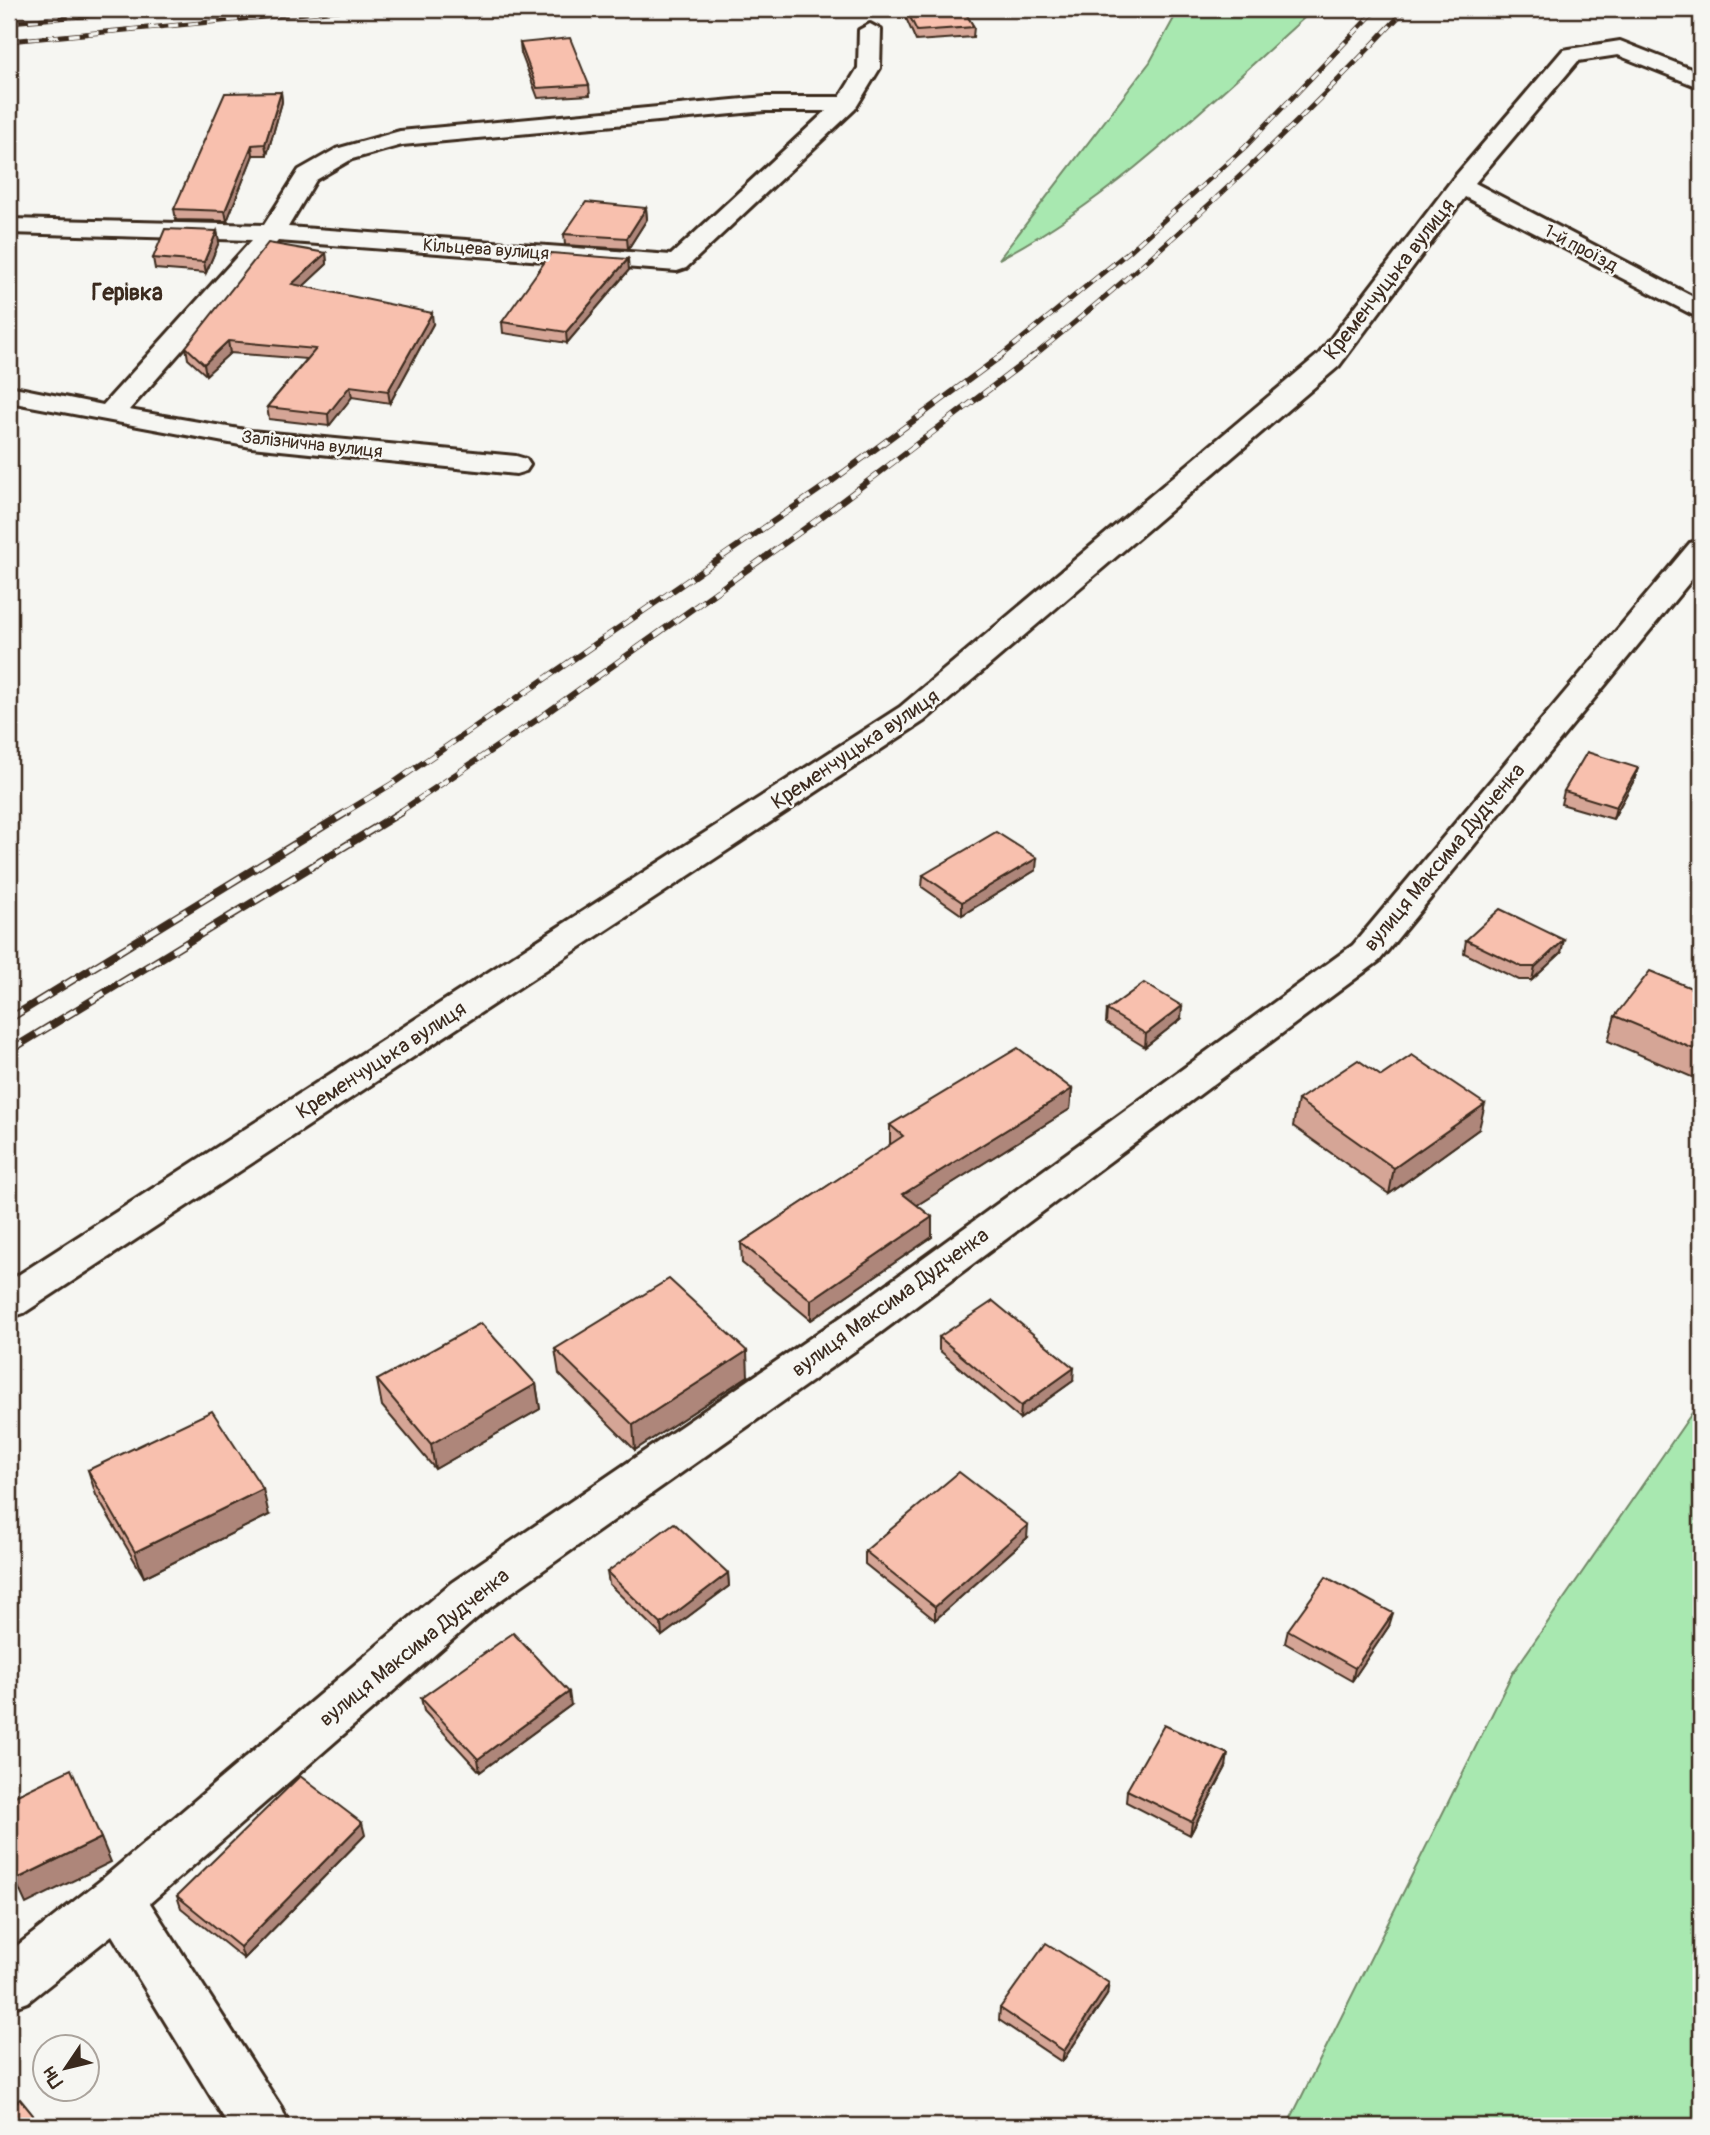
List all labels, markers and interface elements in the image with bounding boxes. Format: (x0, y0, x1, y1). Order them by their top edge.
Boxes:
street label: Кременчуцька вулиця (1318, 193, 1461, 365)
street label: 1-й проїзд (1540, 219, 1622, 278)
street label: Кільцева вулиця (422, 234, 550, 265)
district label: Герівка (91, 278, 163, 307)
street label: Залізнична вулиця (240, 426, 384, 463)
street label: Кременчуцька вулиця (766, 683, 945, 816)
street label: вулиця Максима Дудченка (1358, 758, 1531, 957)
street label: Кременчуцька вулиця (291, 995, 471, 1125)
street label: вулиця Максима Дудченка (786, 1222, 994, 1383)
street label: вулиця Максима Дудченка (314, 1562, 515, 1733)
north arrow (32, 2034, 102, 2104)
text: Пн (37, 2062, 69, 2093)

